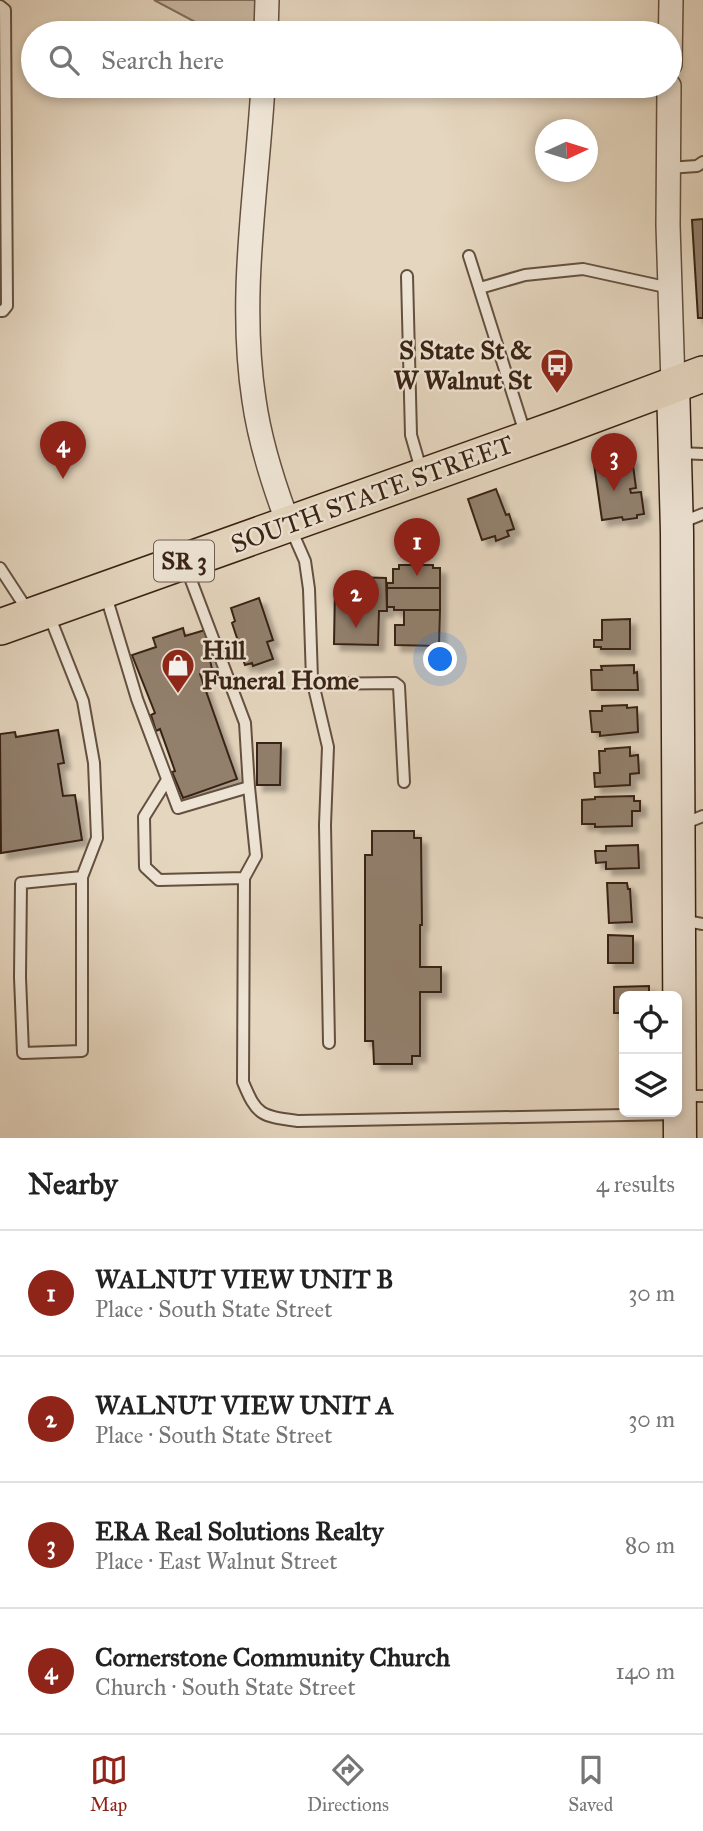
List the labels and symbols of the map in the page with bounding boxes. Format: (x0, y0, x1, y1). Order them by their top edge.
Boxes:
north arrow (535, 119, 598, 182)
place label: S State St & W Walnut St (394, 334, 533, 396)
bus stop icon: S State St & W Walnut St (538, 346, 576, 395)
pin: 4 (40, 421, 86, 479)
street label: SOUTH STATE STREET (226, 428, 518, 560)
pin: 3 (591, 433, 637, 491)
pin: 1 (394, 518, 440, 576)
road number: SR 3 (154, 540, 214, 582)
pin: 2 (333, 570, 379, 628)
place label: Hill Funeral Home (202, 634, 359, 696)
your location (423, 642, 457, 676)
shop icon: Hill Funeral Home (159, 646, 197, 695)

